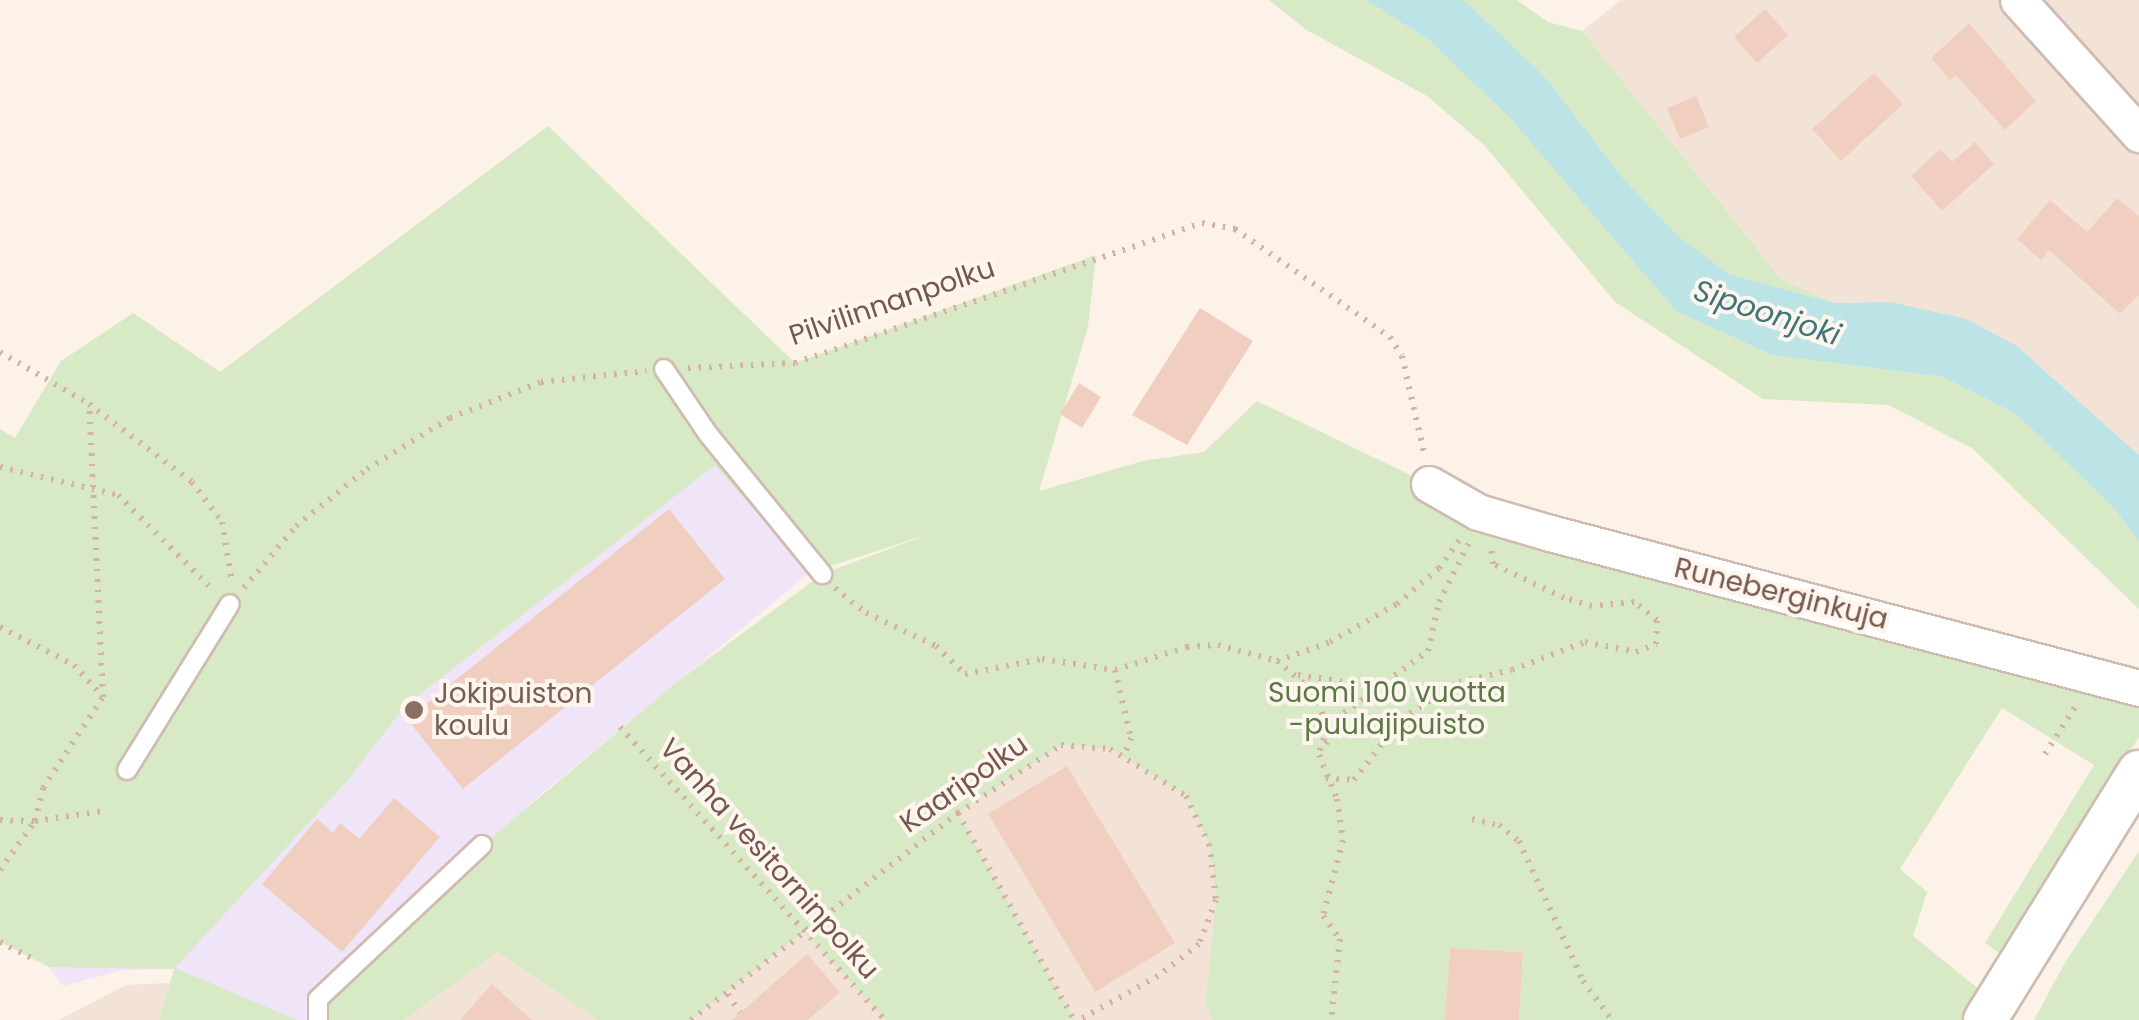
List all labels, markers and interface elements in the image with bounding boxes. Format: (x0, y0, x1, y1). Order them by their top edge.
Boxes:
street label: Pilvilinnanpolku (785, 251, 999, 353)
water label: Sipoonjoki (1689, 272, 1845, 354)
street label: Runeberginkuja (1671, 551, 1891, 637)
park label: Suomi 100 vuotta -puulajipuisto (1268, 676, 1506, 742)
place label: Jokipuiston koulu (434, 677, 592, 743)
marker: Jokipuiston koulu (403, 699, 425, 721)
street label: Kaaripolku (894, 728, 1034, 840)
street label: Vanha vesitorninpolku (652, 732, 886, 986)

